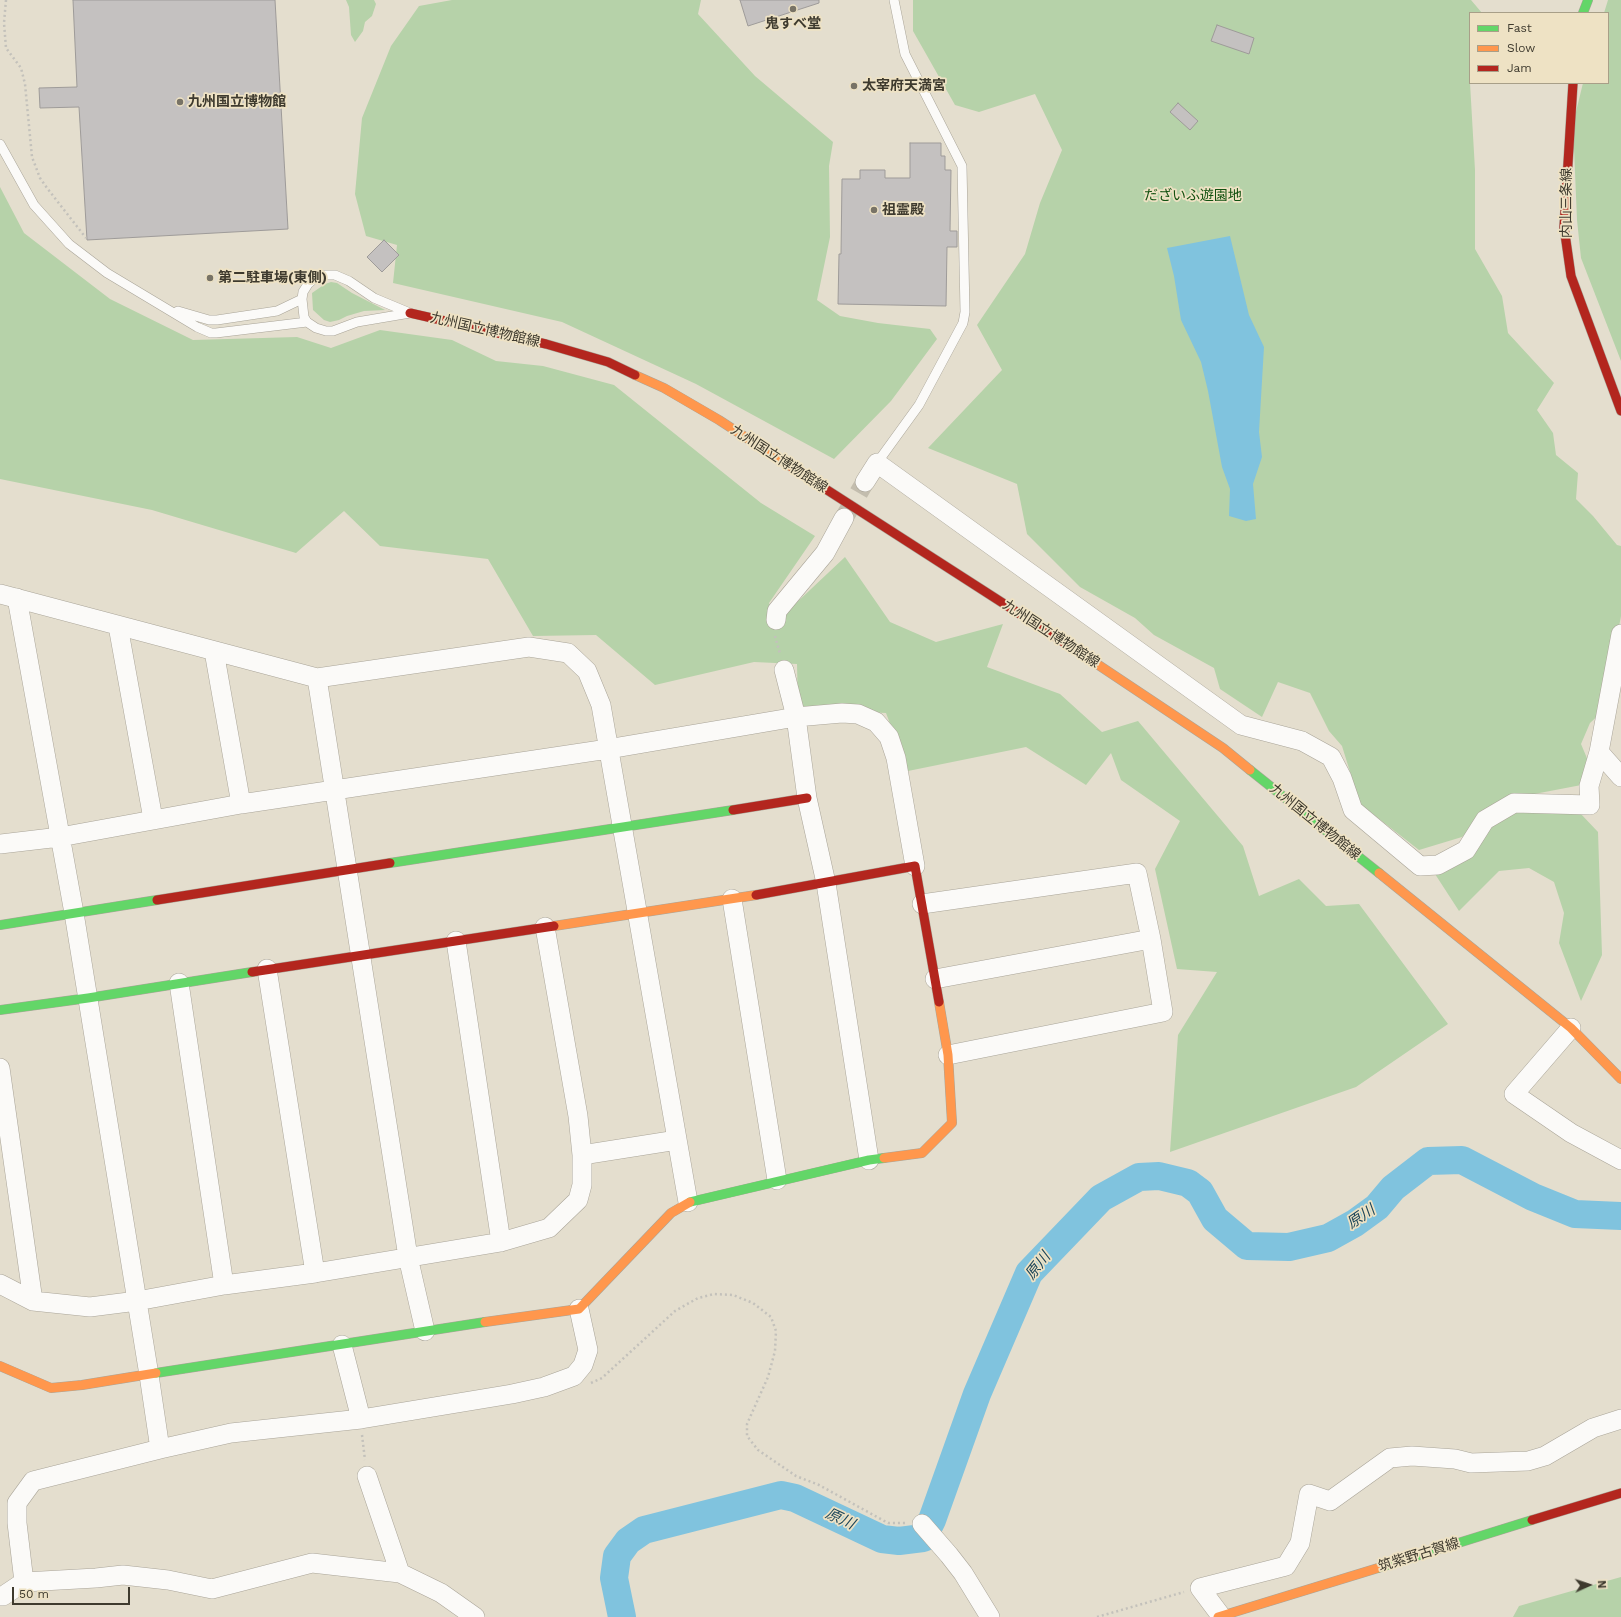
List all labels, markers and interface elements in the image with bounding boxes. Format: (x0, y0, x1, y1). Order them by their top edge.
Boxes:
marker: 鬼すべ堂 (788, 4, 798, 14)
legend (1469, 12, 1609, 84)
place label: 鬼すべ堂 (765, 16, 821, 32)
text: Fast (1507, 21, 1532, 35)
text: Slow (1507, 41, 1535, 55)
text: Jam (1507, 61, 1532, 75)
place label: 太宰府天満宮 (862, 78, 946, 94)
marker: 太宰府天満宮 (849, 81, 859, 91)
place label: 九州国立博物館 (188, 94, 286, 110)
marker: 九州国立博物館 (175, 97, 185, 107)
street label: 内山三条線 (1559, 168, 1575, 238)
park label: だざいふ遊園地 (1144, 188, 1242, 204)
place label: 祖霊殿 (882, 202, 924, 218)
marker: 祖霊殿 (869, 205, 879, 215)
place label: 第二駐車場(東側) (218, 270, 327, 286)
marker: 第二駐車場(東側) (205, 273, 215, 283)
street label: 九州国立博物館線 (429, 309, 541, 351)
street label: 九州国立博物館線 (727, 421, 831, 497)
street label: 九州国立博物館線 (999, 596, 1103, 672)
street label: 九州国立博物館線 (1266, 780, 1364, 864)
water label: 原川 (1344, 1201, 1378, 1233)
water label: 原川 (1022, 1249, 1054, 1283)
water label: 原川 (823, 1505, 857, 1533)
street label: 筑紫野古賀線 (1376, 1535, 1462, 1575)
north arrow (1569, 1565, 1609, 1605)
scale bar (14, 1579, 132, 1605)
text: N (1595, 1580, 1608, 1589)
text: 50 m (19, 1587, 49, 1601)

